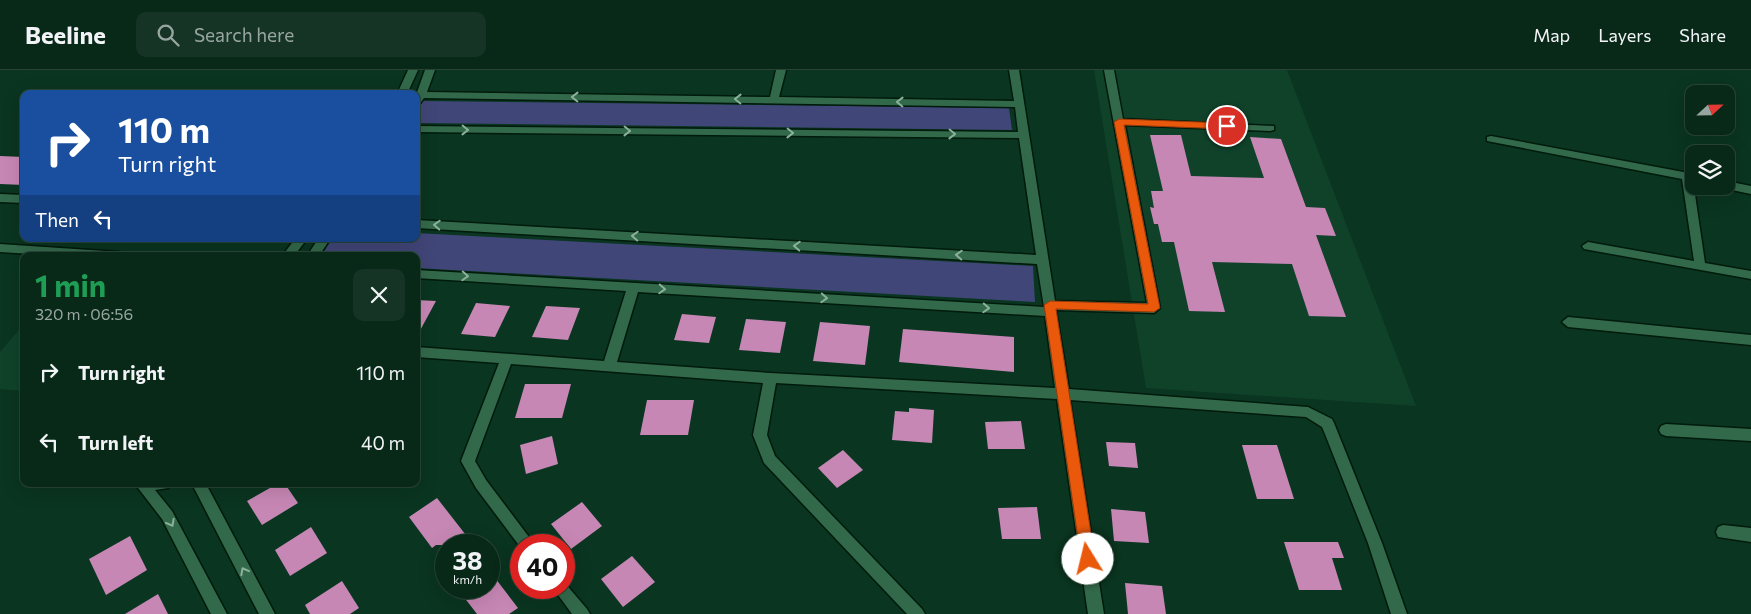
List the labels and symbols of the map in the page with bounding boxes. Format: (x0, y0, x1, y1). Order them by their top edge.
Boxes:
north arrow (1685, 85, 1735, 135)
one-way arrow (571, 92, 579, 102)
one-way arrow (734, 94, 742, 104)
one-way arrow (896, 97, 904, 107)
pin (1206, 105, 1248, 147)
one-way arrow (462, 125, 469, 135)
one-way arrow (624, 126, 632, 136)
one-way arrow (786, 127, 794, 138)
one-way arrow (949, 129, 957, 139)
one-way arrow (433, 219, 441, 230)
one-way arrow (630, 231, 638, 242)
one-way arrow (793, 240, 801, 251)
one-way arrow (955, 250, 963, 261)
one-way arrow (461, 271, 469, 282)
one-way arrow (658, 283, 666, 294)
one-way arrow (821, 293, 829, 304)
one-way arrow (983, 303, 991, 314)
one-way arrow (165, 518, 175, 527)
position arrow (1061, 532, 1113, 584)
speed limit sign: 40 (510, 534, 575, 599)
one-way arrow (240, 567, 250, 576)

